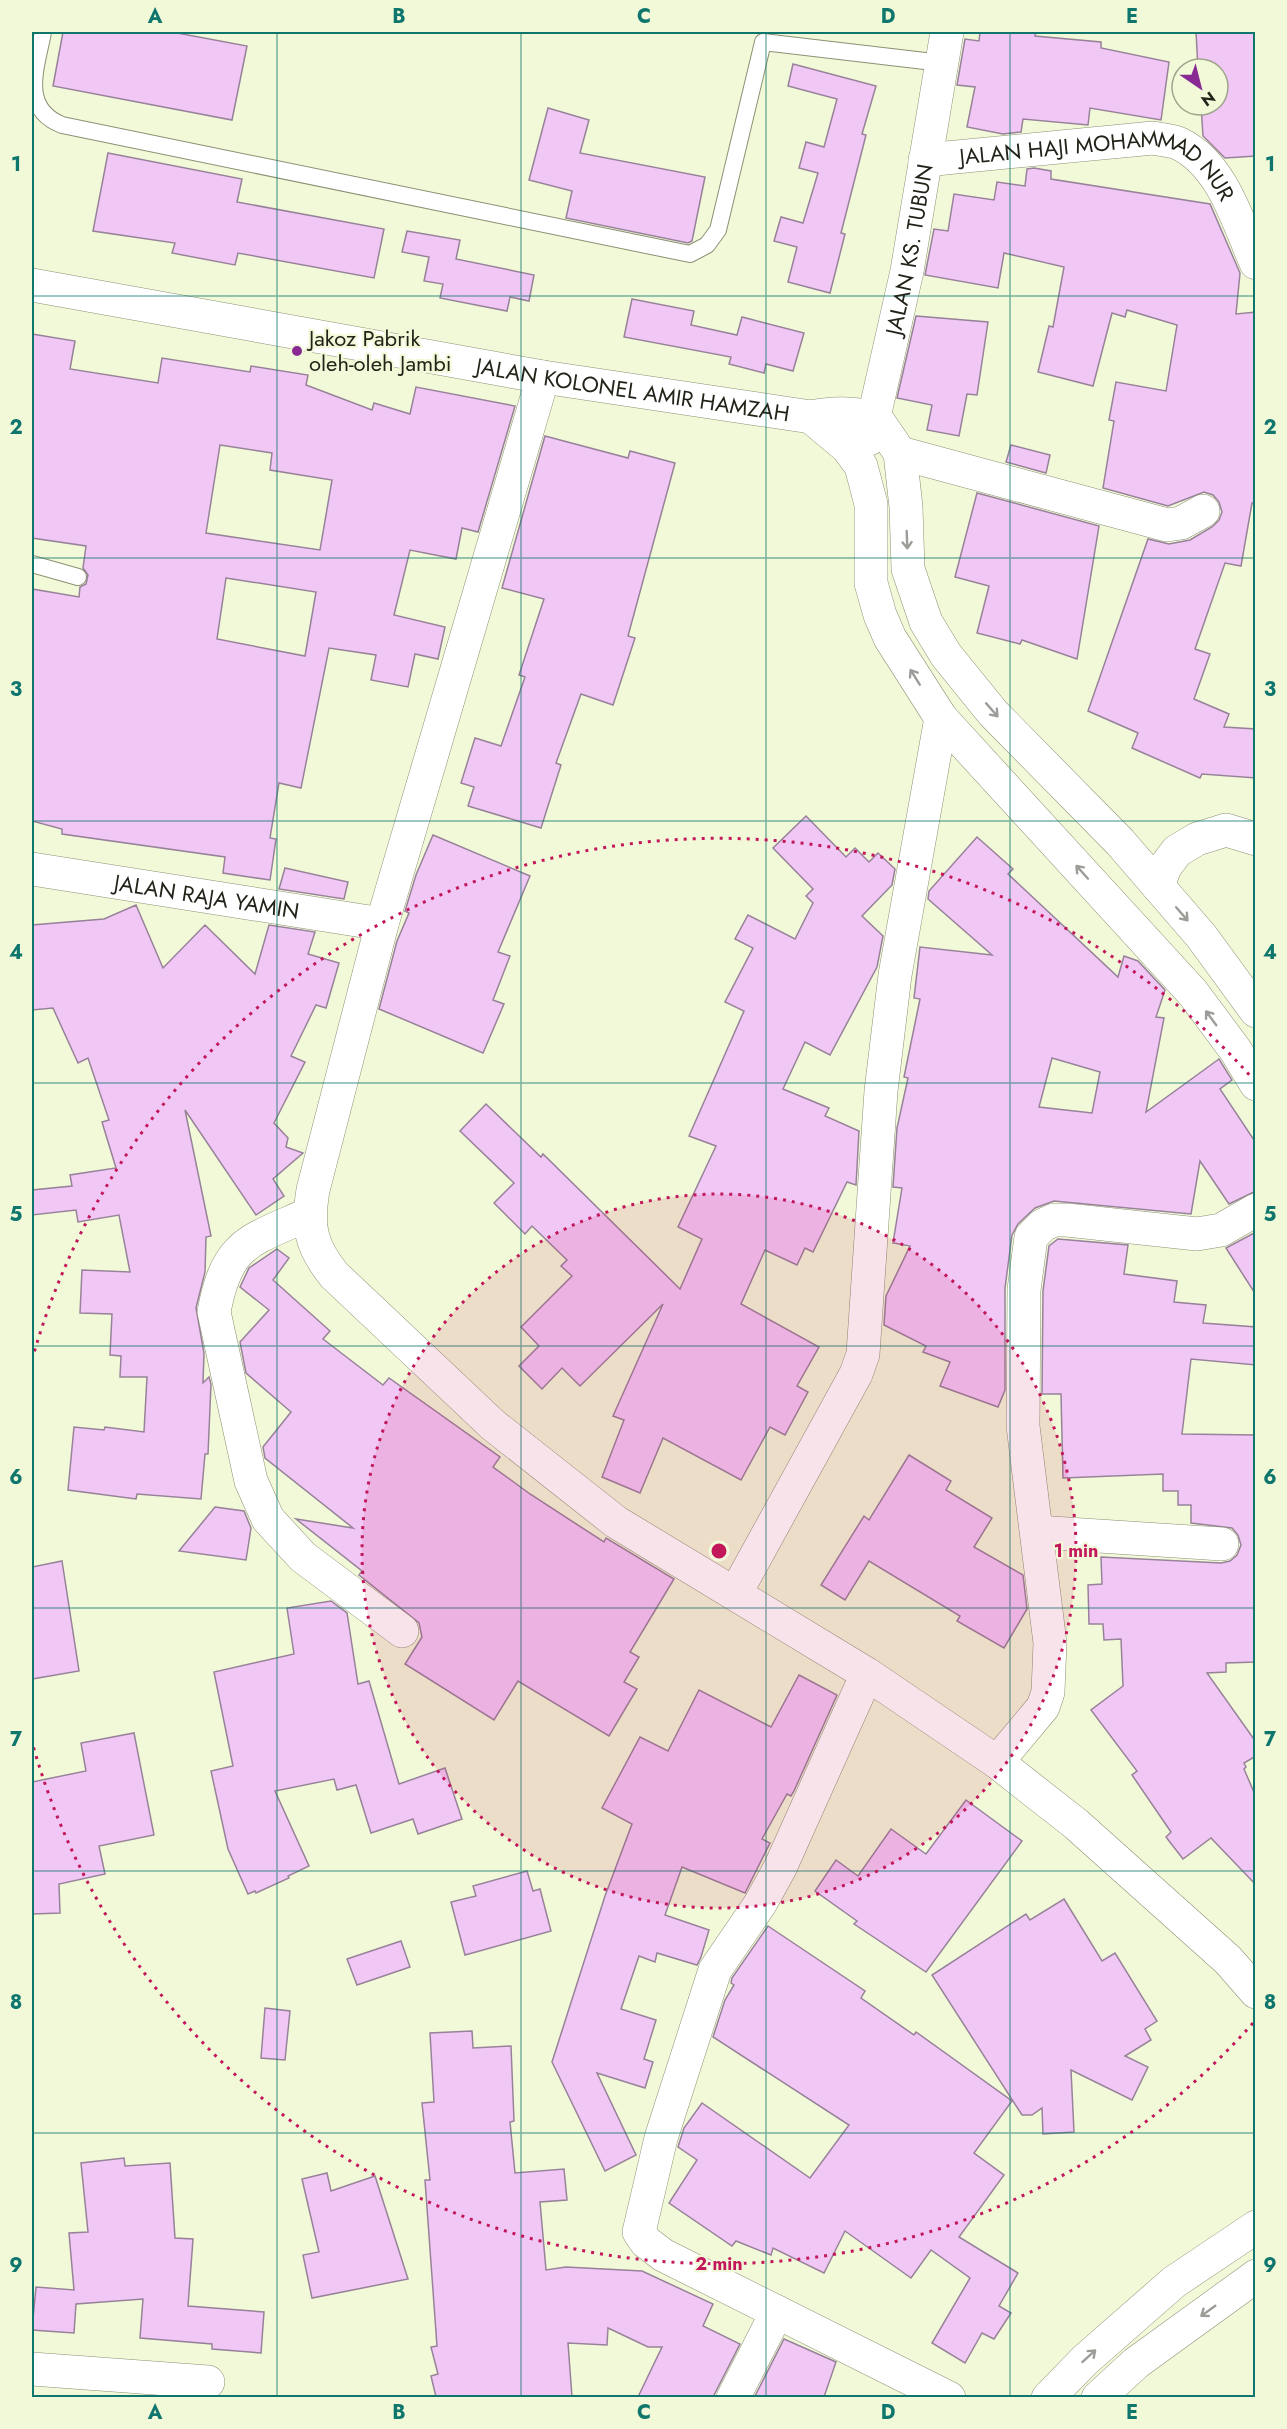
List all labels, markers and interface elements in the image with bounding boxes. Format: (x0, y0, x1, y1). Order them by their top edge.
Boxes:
text: A (147, 2, 163, 31)
text: B (392, 2, 406, 31)
text: C (637, 2, 651, 31)
text: D (881, 2, 895, 31)
text: E (1126, 2, 1138, 31)
north arrow (1170, 57, 1230, 117)
text: N (1197, 86, 1220, 112)
street label: JALAN HAJI MOHAMMAD NUR (955, 122, 1243, 207)
text: 1 (11, 150, 21, 179)
text: 1 (1265, 150, 1275, 179)
street label: JALAN KS. TUBUN (876, 161, 941, 341)
place label: Jakoz Pabrik oleh-oleh Jambi (306, 322, 451, 379)
marker: Jakoz Pabrik oleh-oleh Jambi (290, 344, 304, 358)
street label: JALAN KOLONEL AMIR HAMZAH (471, 349, 792, 430)
text: 2 (9, 413, 23, 442)
text: 2 (1263, 413, 1277, 442)
one-way arrow (902, 530, 913, 550)
one-way arrow (908, 668, 921, 685)
text: 3 (10, 675, 22, 704)
text: 3 (1264, 675, 1276, 704)
one-way arrow (985, 702, 999, 717)
one-way arrow (1075, 865, 1089, 880)
street label: JALAN RAJA YAMIN (109, 866, 302, 927)
one-way arrow (1175, 906, 1189, 921)
text: 4 (9, 938, 23, 967)
text: 4 (1263, 938, 1277, 967)
one-way arrow (1205, 1010, 1218, 1026)
text: 5 (10, 1200, 23, 1229)
text: 5 (1264, 1200, 1277, 1229)
text: 6 (9, 1463, 23, 1492)
text: 6 (1263, 1463, 1277, 1492)
text: 1 min (1054, 1538, 1098, 1564)
centre of rings (709, 1541, 729, 1561)
text: 7 (10, 1725, 23, 1754)
text: 7 (1264, 1725, 1277, 1754)
text: 8 (10, 1988, 22, 2017)
text: 8 (1264, 1988, 1276, 2017)
text: 9 (9, 2251, 23, 2280)
text: 2 min (695, 2251, 743, 2277)
text: 9 (1263, 2251, 1277, 2280)
one-way arrow (1201, 2305, 1217, 2317)
one-way arrow (1081, 2349, 1096, 2363)
text: A (147, 2398, 163, 2427)
text: B (392, 2398, 406, 2427)
text: C (637, 2398, 651, 2427)
text: D (881, 2398, 895, 2427)
text: E (1126, 2398, 1138, 2427)

